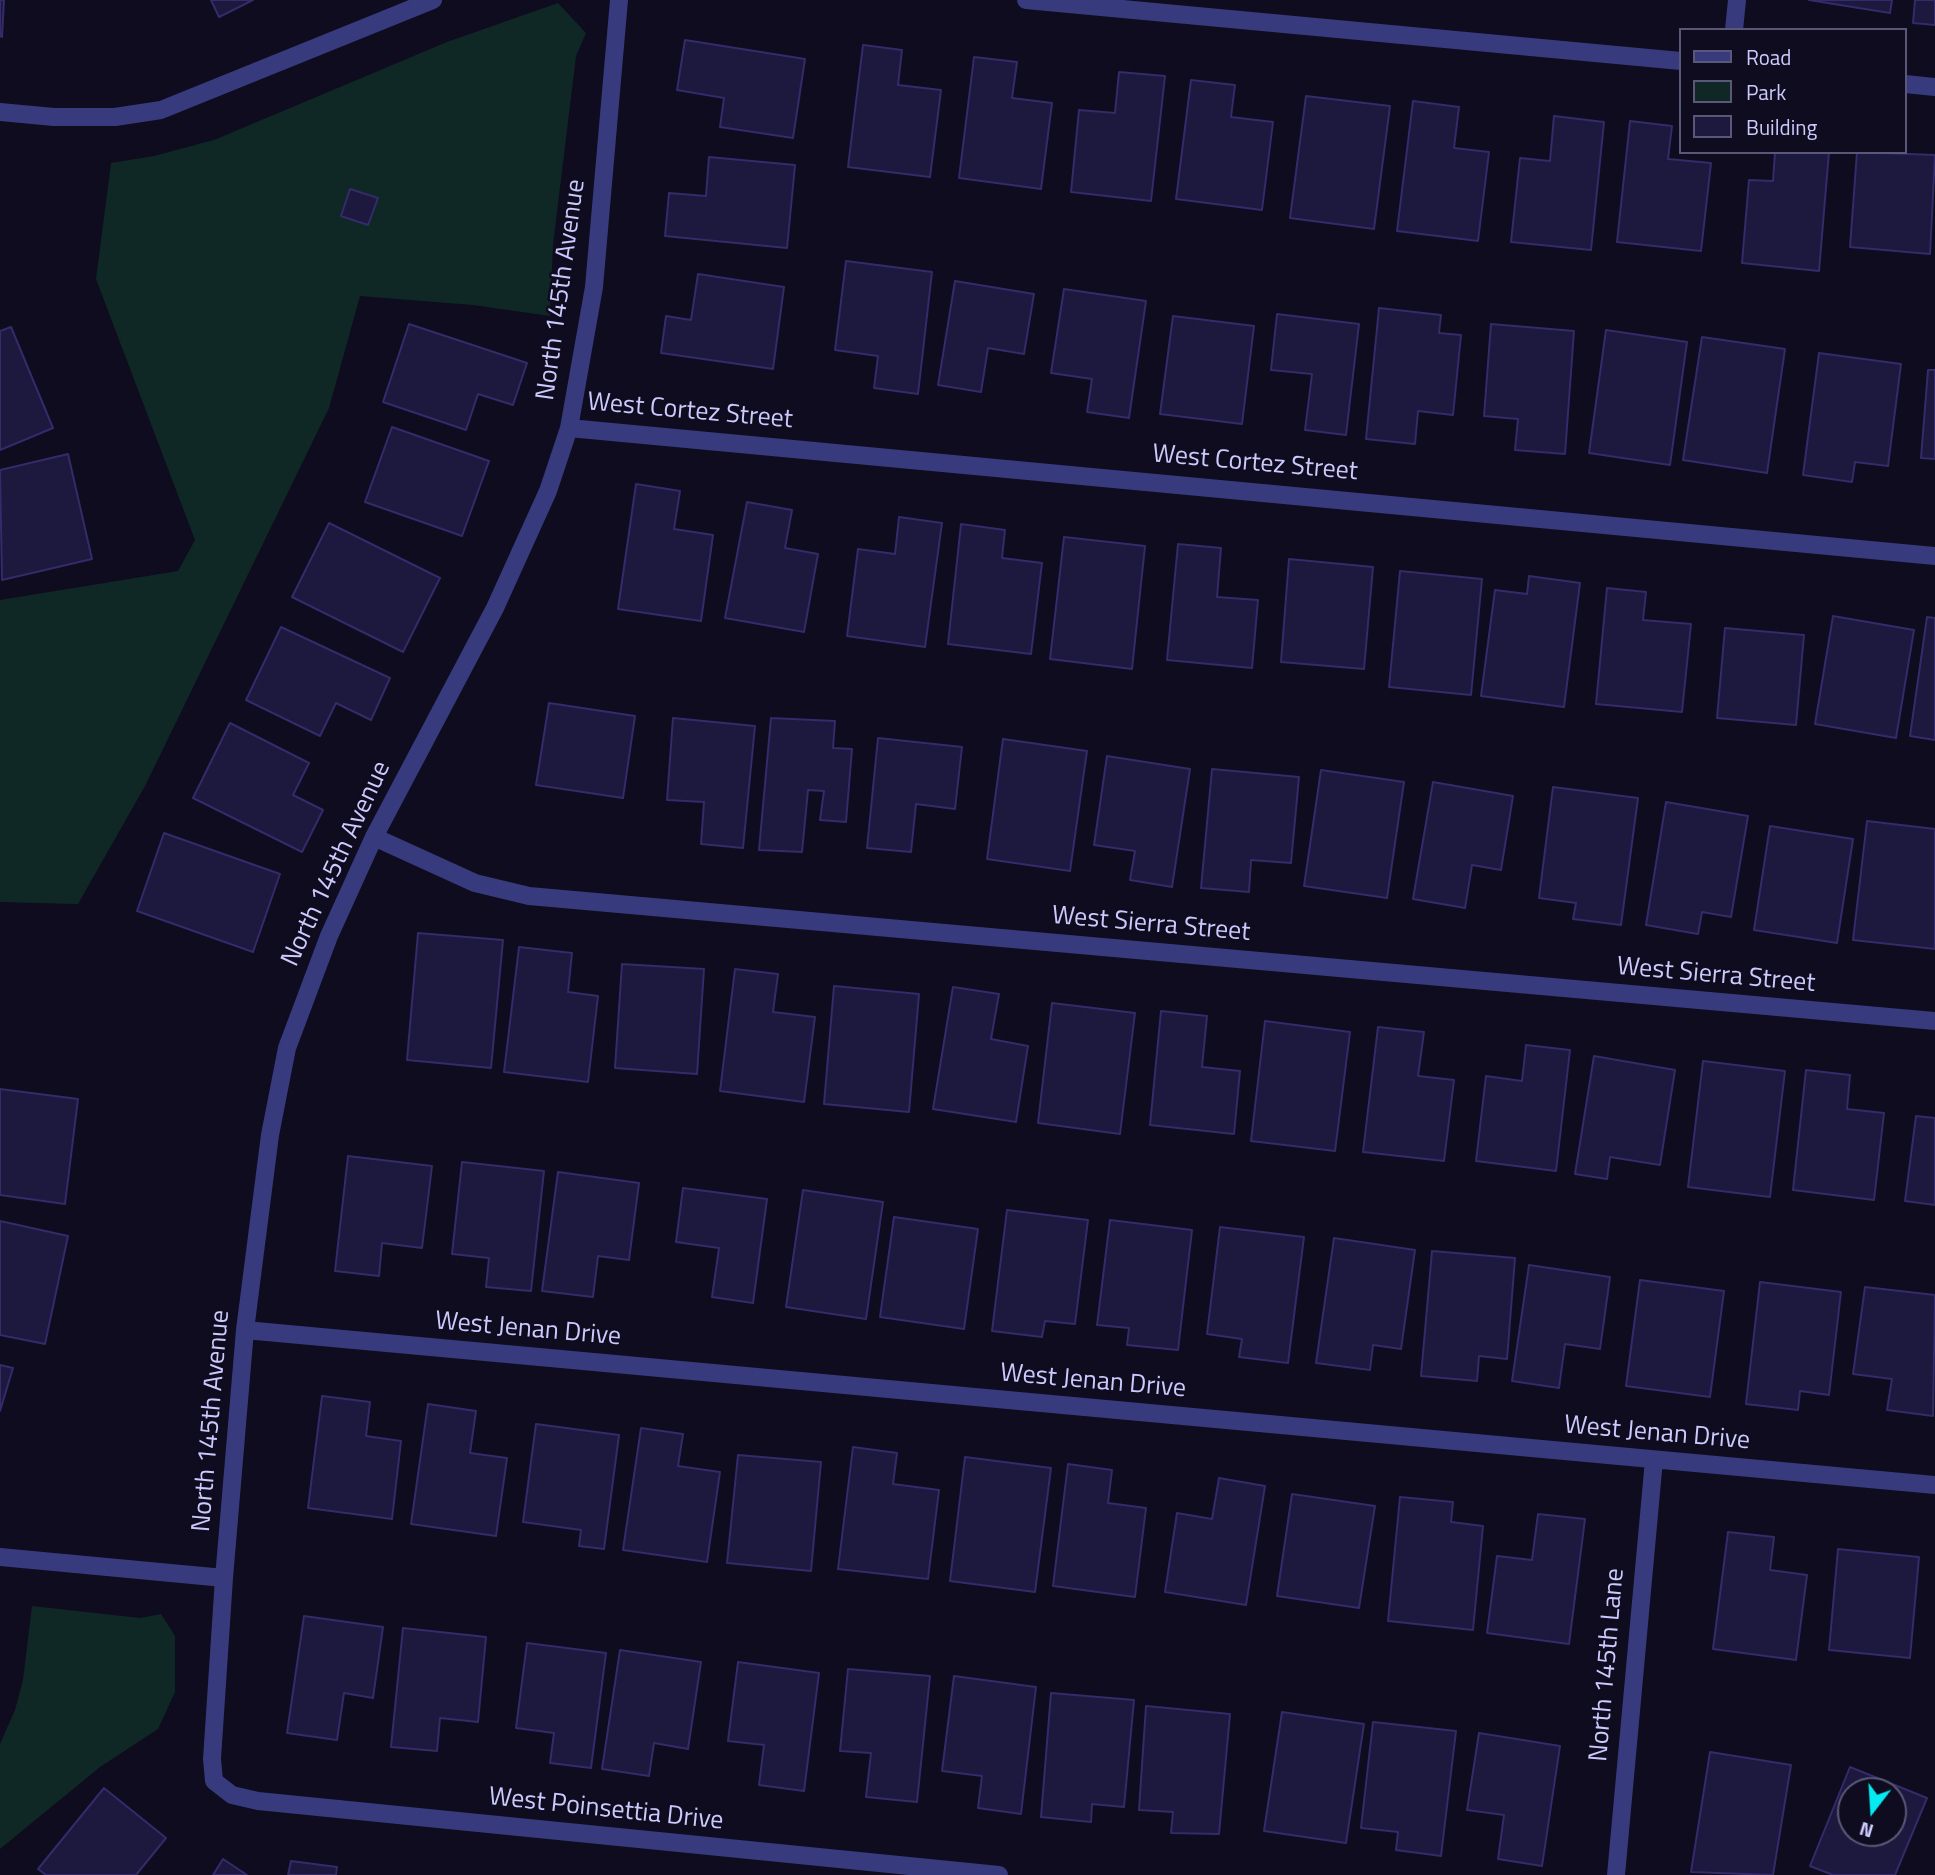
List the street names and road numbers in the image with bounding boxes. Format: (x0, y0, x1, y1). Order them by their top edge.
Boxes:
street label: North 145th Avenue (531, 178, 593, 402)
street label: West Cortez Street (586, 387, 794, 437)
street label: West Cortez Street (1151, 439, 1359, 489)
street label: North 145th Avenue (276, 756, 398, 972)
street label: West Sierra Street (1050, 901, 1252, 949)
street label: West Sierra Street (1615, 952, 1817, 1000)
street label: West Jenan Drive (434, 1306, 622, 1354)
street label: North 145th Avenue (187, 1309, 237, 1533)
street label: West Jenan Drive (999, 1358, 1187, 1406)
street label: West Jenan Drive (1563, 1410, 1751, 1458)
street label: North 145th Lane (1584, 1567, 1632, 1763)
street label: West Poinsettia Drive (487, 1782, 725, 1838)

